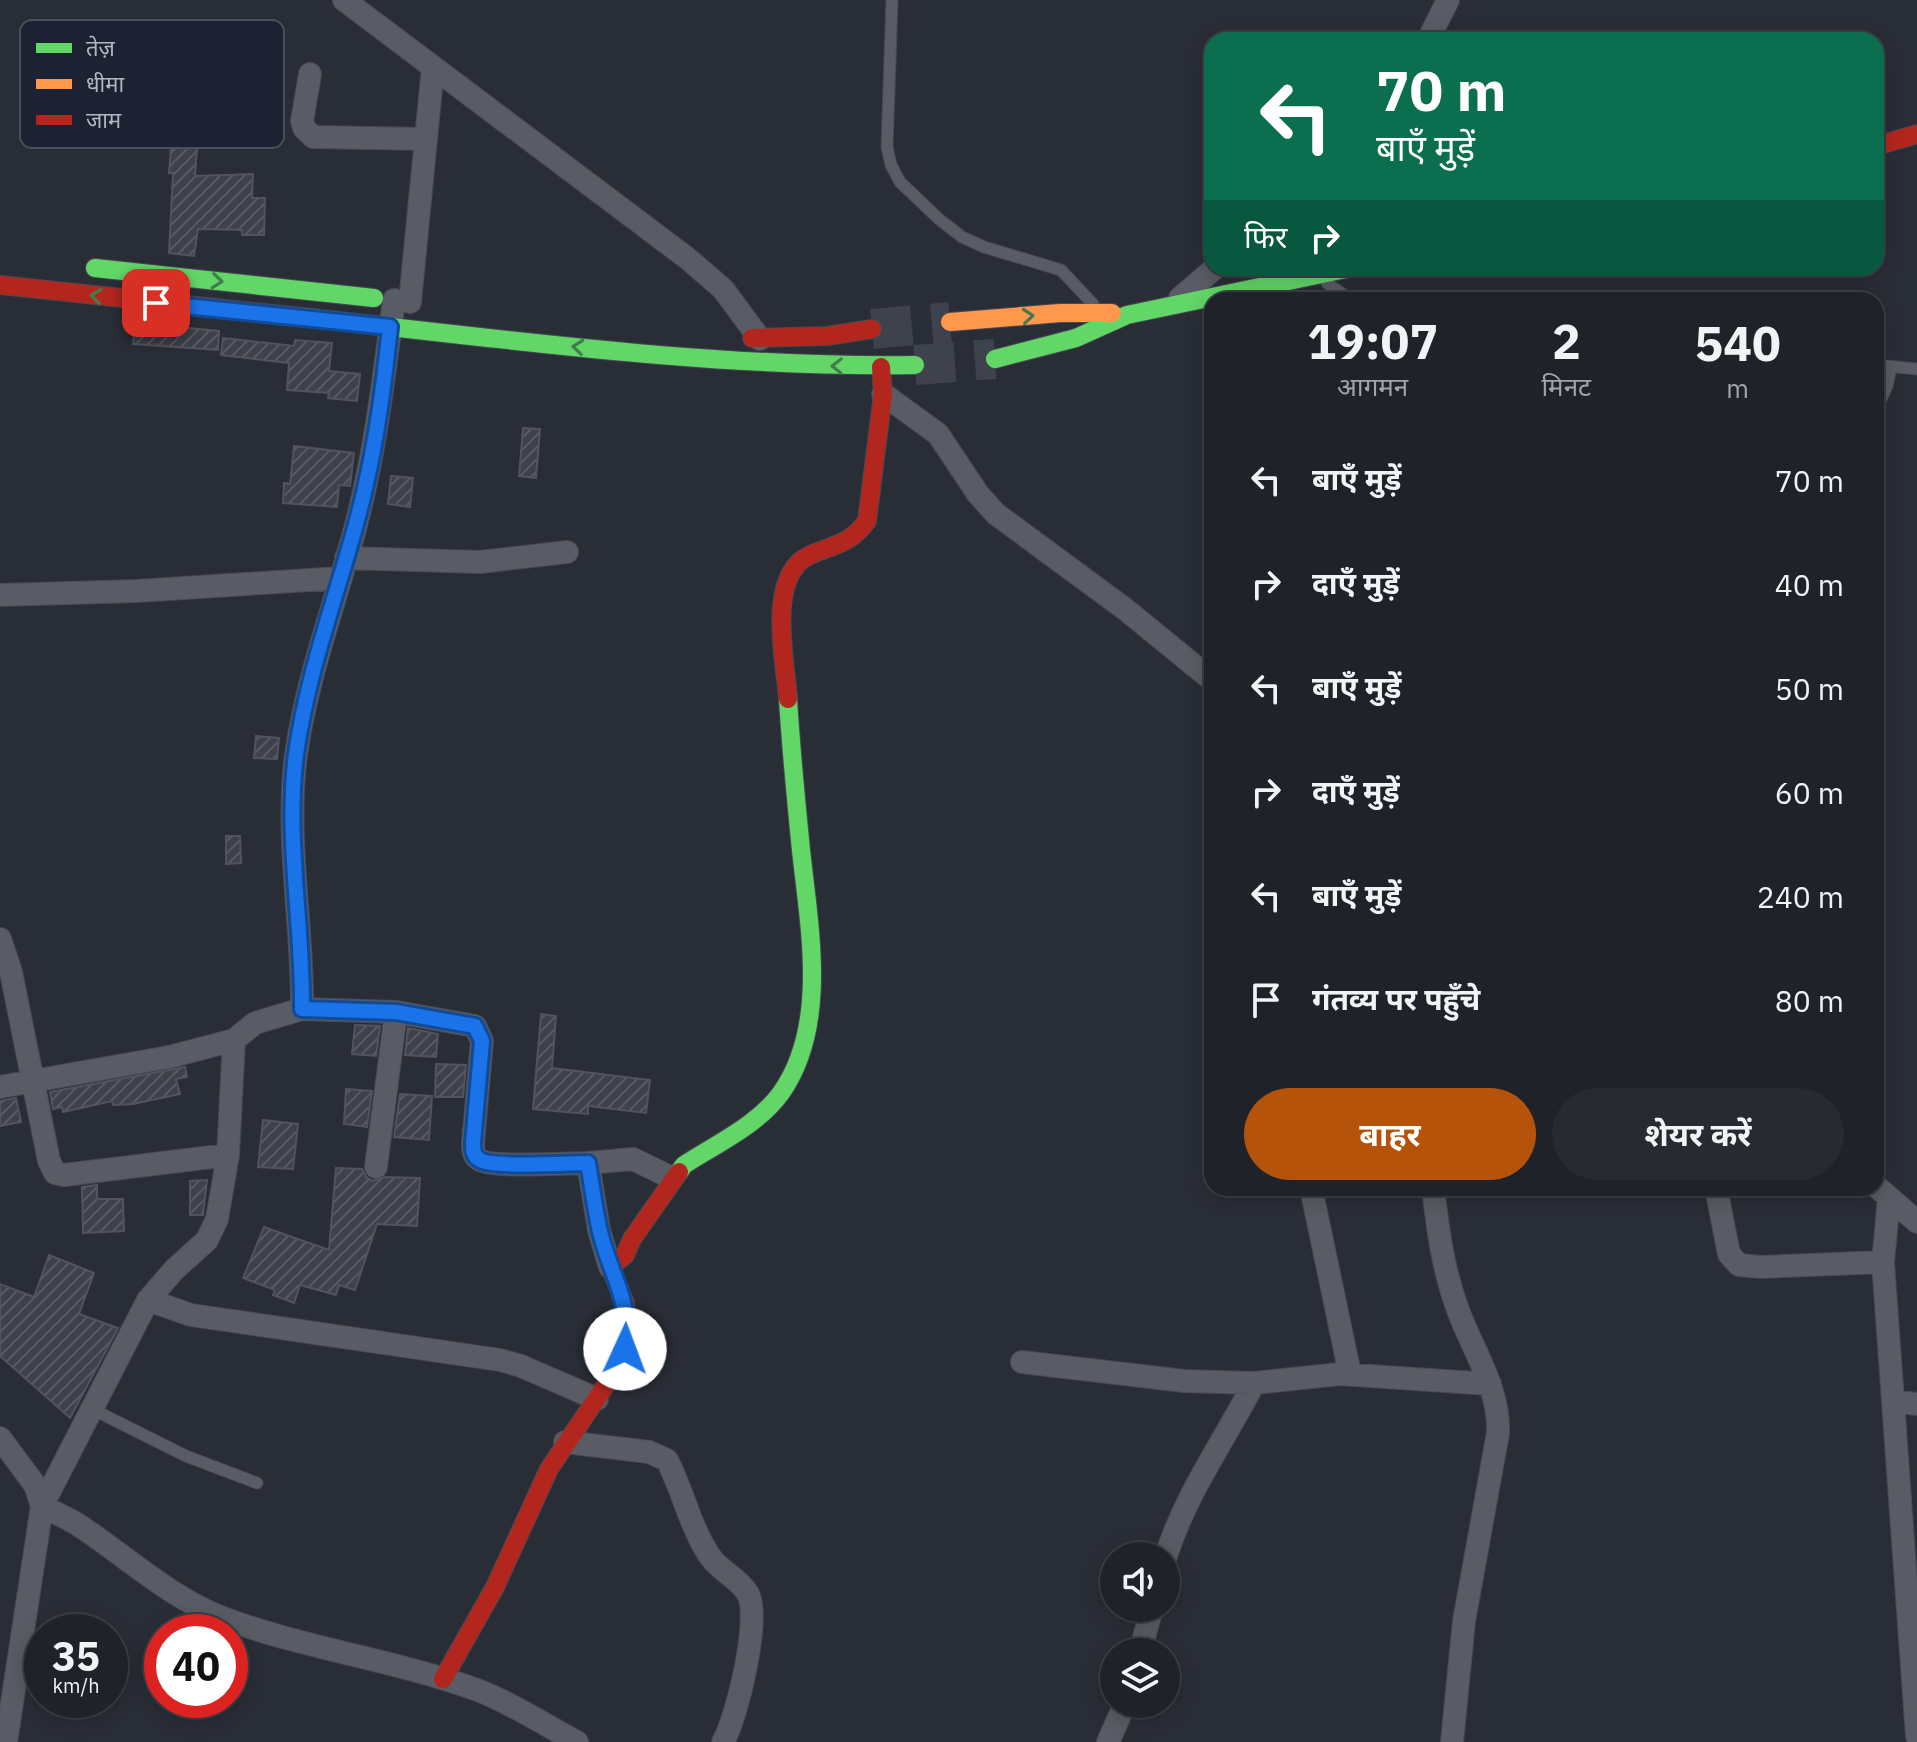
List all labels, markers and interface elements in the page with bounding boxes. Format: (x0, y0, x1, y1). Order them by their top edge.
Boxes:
legend (20, 20, 284, 148)
text: तेज़ (86, 33, 116, 62)
text: 70 m (1376, 54, 1506, 126)
icon: left (1244, 64, 1348, 168)
text: धीमा (86, 69, 124, 98)
text: जाम (86, 105, 122, 134)
text: बाएँ मुड़ें (1376, 124, 1475, 171)
icon: right (1303, 216, 1347, 260)
text: फिर (1244, 217, 1287, 256)
pin (122, 269, 190, 337)
one-way arrow (211, 272, 224, 289)
icon: arrive (134, 281, 178, 325)
one-way arrow (90, 287, 103, 304)
one-way arrow (1022, 308, 1035, 325)
text: 19:07 (1307, 310, 1438, 372)
text: 2 (1552, 310, 1581, 372)
text: 540 (1694, 312, 1781, 374)
one-way arrow (571, 338, 584, 355)
one-way arrow (830, 358, 843, 375)
text: आगमन (1337, 369, 1408, 403)
text: मिनट (1541, 369, 1591, 403)
text: m (1726, 371, 1749, 405)
icon: left (1244, 458, 1288, 502)
text: बाएँ मुड़ें (1312, 459, 1401, 498)
text: 70 m (1775, 461, 1844, 500)
icon: right (1244, 562, 1288, 606)
text: दाएँ मुड़ें (1312, 563, 1400, 602)
text: 40 m (1775, 565, 1844, 604)
icon: left (1244, 666, 1288, 710)
text: बाएँ मुड़ें (1312, 667, 1401, 706)
text: 50 m (1775, 669, 1844, 708)
icon: right (1244, 770, 1288, 814)
text: दाएँ मुड़ें (1312, 771, 1400, 810)
text: 60 m (1775, 773, 1844, 812)
icon: left (1244, 874, 1288, 918)
text: बाएँ मुड़ें (1312, 875, 1401, 914)
text: 240 m (1757, 877, 1844, 916)
icon: arrive (1244, 978, 1288, 1022)
text: गंतव्य पर पहुँचे (1312, 979, 1480, 1018)
text: 80 m (1775, 981, 1844, 1020)
button: बाहर (1244, 1088, 1536, 1180)
button: शेयर करें (1552, 1088, 1844, 1180)
position arrow (583, 1307, 667, 1391)
map controls (1100, 1542, 1180, 1718)
button: sound (1100, 1542, 1180, 1622)
speed limit sign: 40 (144, 1614, 248, 1718)
text: 35 (52, 1630, 100, 1682)
button: layers (1100, 1638, 1180, 1718)
text: km/h (52, 1672, 100, 1699)

